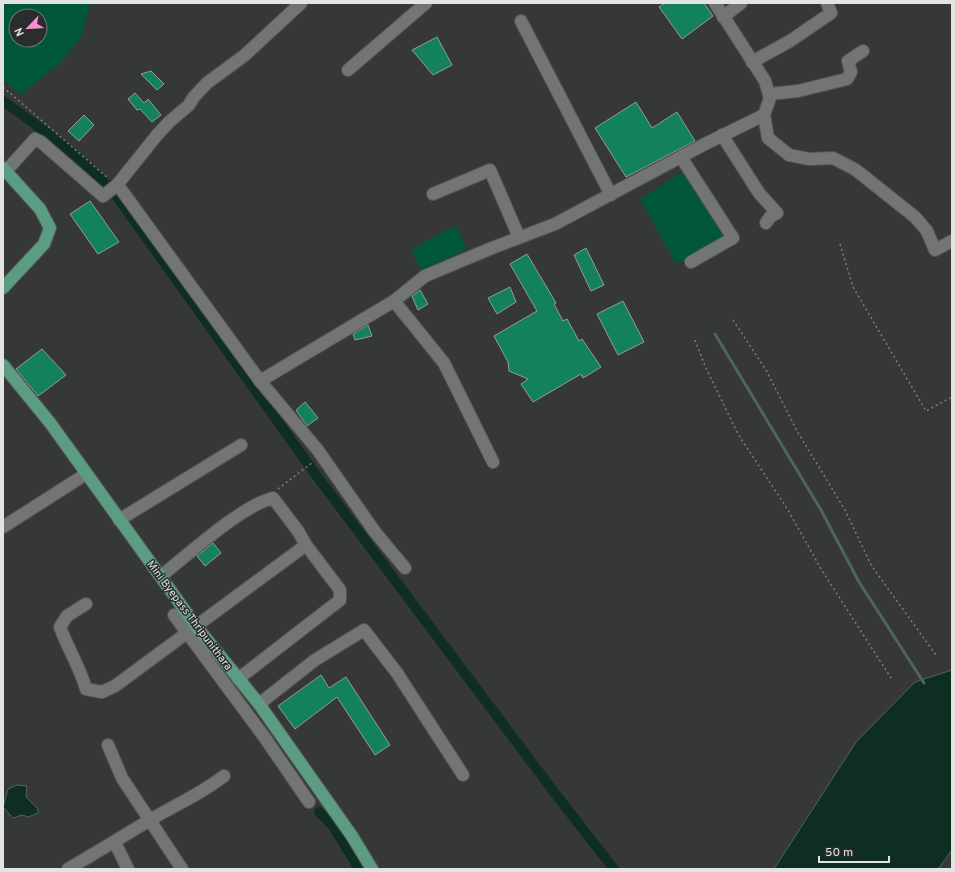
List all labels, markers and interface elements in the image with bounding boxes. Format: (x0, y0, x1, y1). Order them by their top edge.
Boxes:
north arrow (8, 8, 48, 48)
text: N (12, 25, 28, 38)
street label: Mini Byepass Thripunithara (143, 558, 235, 673)
scale bar (819, 838, 889, 864)
text: 50 m (825, 845, 853, 861)

